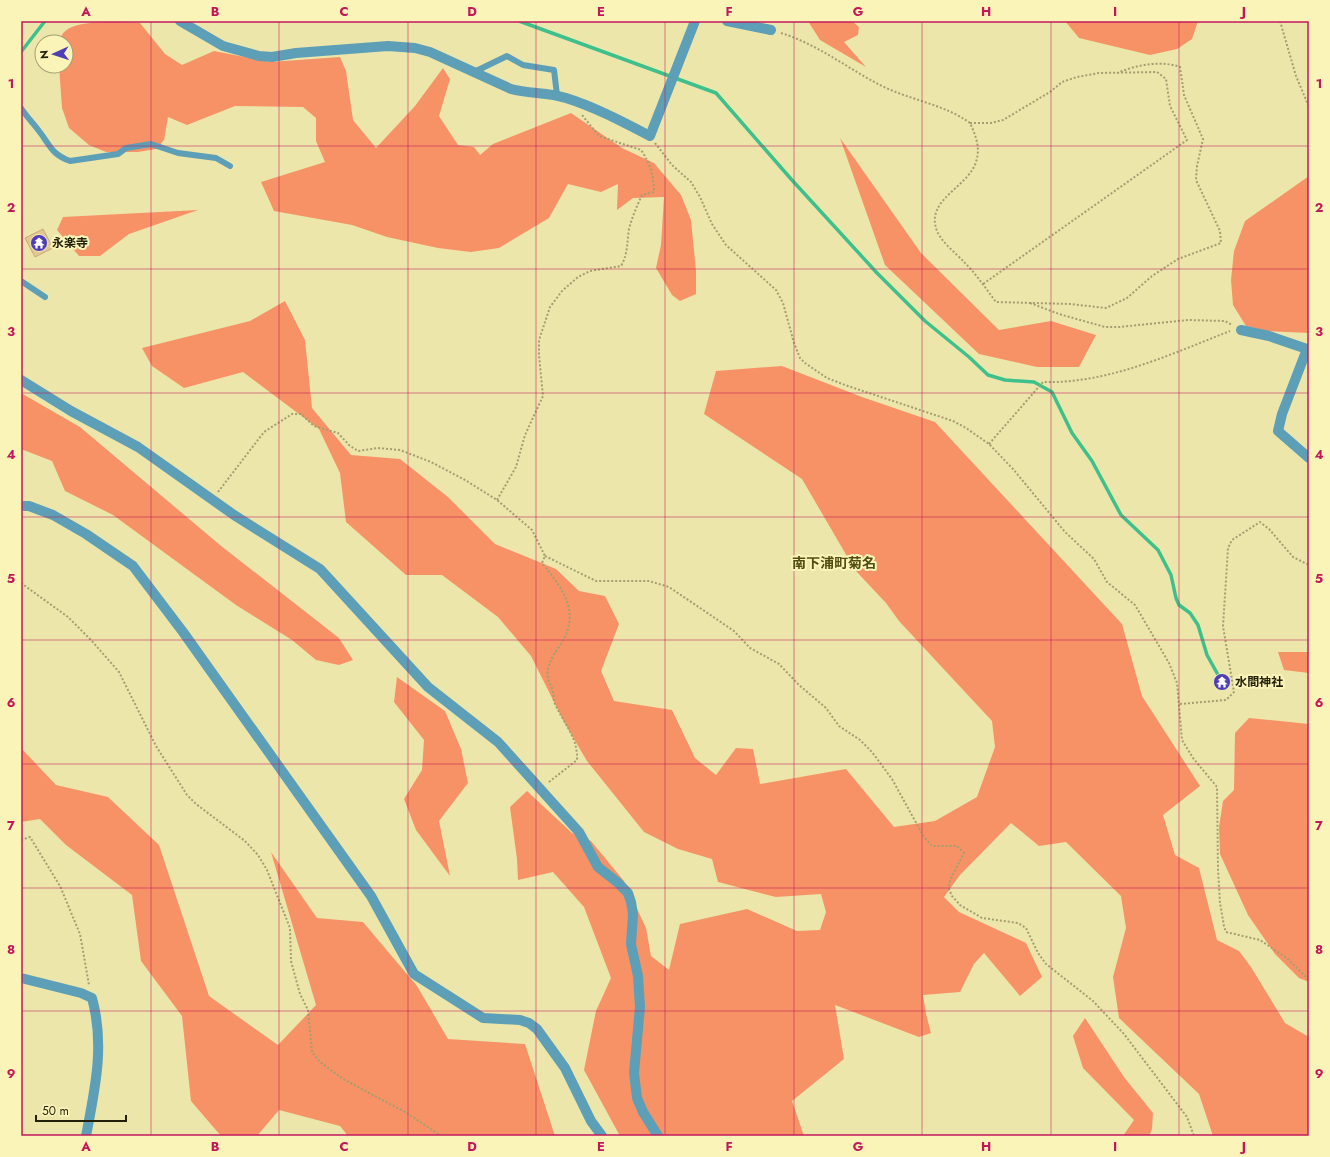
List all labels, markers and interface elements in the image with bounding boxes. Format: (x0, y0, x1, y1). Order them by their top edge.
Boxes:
text: A (80, 2, 91, 21)
text: B (211, 2, 220, 21)
text: C (339, 2, 349, 21)
text: D (467, 2, 477, 21)
text: E (597, 2, 605, 21)
text: F (725, 2, 733, 21)
text: G (853, 2, 864, 21)
text: H (981, 2, 991, 21)
text: I (1113, 2, 1117, 21)
text: J (1239, 2, 1246, 21)
north arrow (34, 34, 74, 74)
text: N (36, 50, 52, 59)
text: 1 (8, 74, 14, 93)
text: 1 (1316, 74, 1322, 93)
text: 2 (7, 198, 15, 217)
text: 2 (1315, 198, 1323, 217)
temple icon: 永楽寺 (29, 233, 49, 253)
place label: 永楽寺 (52, 234, 88, 252)
text: 3 (7, 322, 15, 341)
text: 3 (1315, 322, 1323, 341)
text: 4 (6, 445, 16, 464)
text: 4 (1314, 445, 1324, 464)
district label: 南下浦町菊名 (792, 553, 876, 573)
text: 5 (7, 569, 15, 588)
text: 5 (1315, 569, 1323, 588)
temple icon: 水間神社 (1212, 672, 1232, 692)
place label: 水間神社 (1235, 673, 1283, 691)
text: 6 (7, 693, 16, 712)
text: 6 (1315, 693, 1324, 712)
text: 7 (7, 816, 15, 835)
text: 7 (1315, 816, 1323, 835)
text: 8 (7, 940, 15, 959)
text: 8 (1315, 940, 1323, 959)
text: 9 (7, 1064, 16, 1083)
text: 9 (1315, 1064, 1324, 1083)
scale bar (36, 1097, 126, 1123)
text: 50 m (42, 1102, 69, 1120)
text: A (80, 1137, 91, 1156)
text: B (211, 1137, 220, 1156)
text: C (339, 1137, 349, 1156)
text: D (467, 1137, 477, 1156)
text: E (597, 1137, 605, 1156)
text: F (725, 1137, 733, 1156)
text: G (853, 1137, 864, 1156)
text: H (981, 1137, 991, 1156)
text: I (1113, 1137, 1117, 1156)
text: J (1239, 1137, 1246, 1156)

